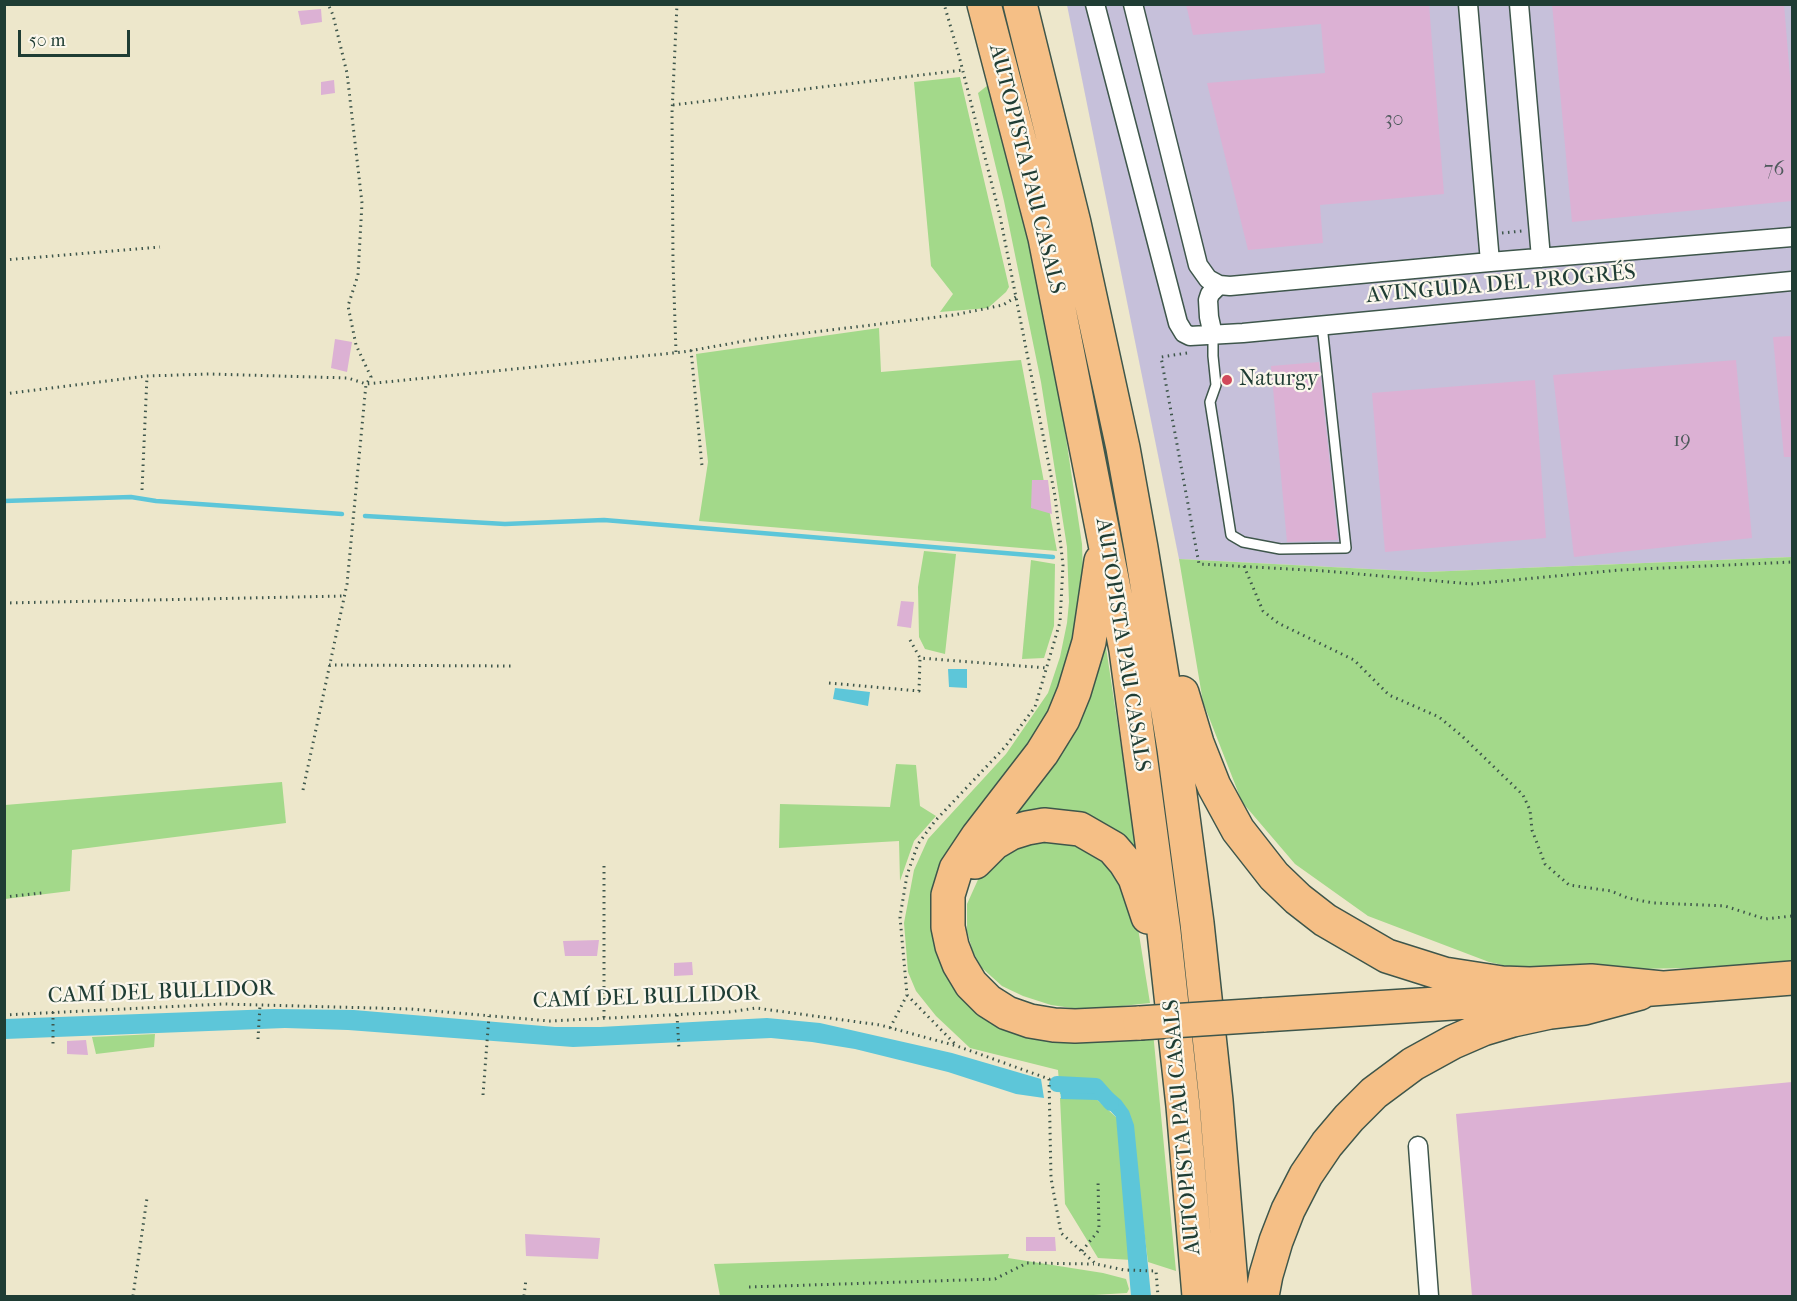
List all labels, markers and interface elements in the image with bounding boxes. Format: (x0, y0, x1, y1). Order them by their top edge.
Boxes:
scale bar (21, 18, 134, 56)
text: 50 m (29, 30, 65, 51)
street label: AUTOPISTA PAU CASALS (982, 41, 1070, 297)
house number: 30 (1384, 108, 1404, 132)
house number: 76 (1764, 158, 1784, 182)
street label: AVINGUDA DEL PROGRÉS (1365, 260, 1637, 310)
place label: Naturgy (1239, 367, 1319, 393)
marker: Naturgy (1220, 373, 1234, 387)
house number: 19 (1673, 429, 1691, 453)
street label: AUTOPISTA PAU CASALS (1089, 516, 1155, 774)
street label: CAMÍ DEL BULLIDOR (47, 976, 275, 1010)
street label: CAMÍ DEL BULLIDOR (532, 981, 760, 1015)
street label: AUTOPISTA PAU CASALS (1159, 998, 1207, 1256)

